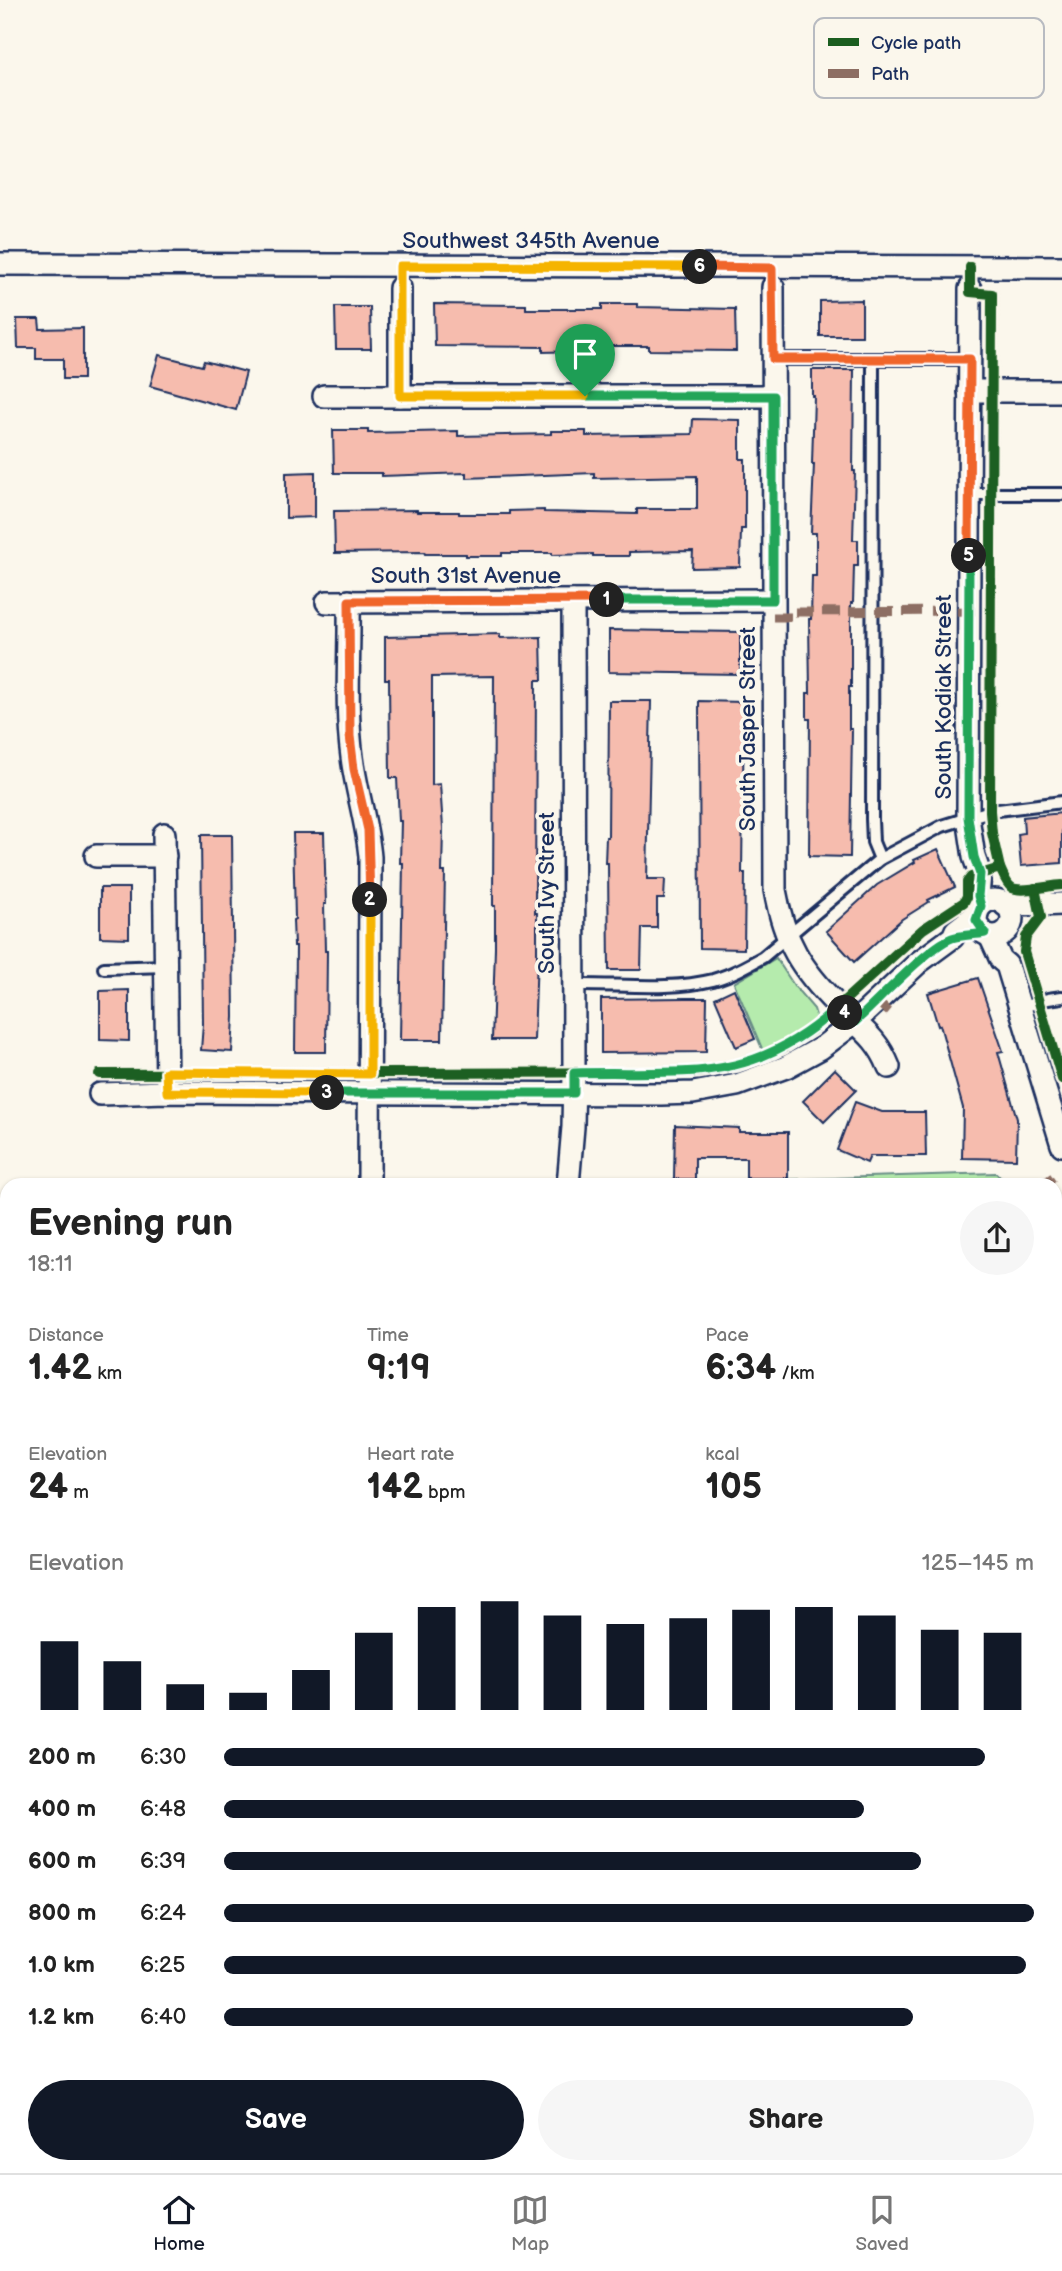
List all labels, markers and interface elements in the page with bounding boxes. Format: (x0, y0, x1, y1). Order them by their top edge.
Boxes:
legend (814, 18, 1044, 98)
text: Cycle path (871, 32, 961, 55)
text: Path (871, 63, 909, 86)
street label: Southwest 345th Avenue (402, 227, 660, 255)
pin: 6 (682, 250, 718, 284)
text: 6 (694, 255, 705, 278)
pin (555, 324, 615, 396)
icon: arrive (566, 335, 604, 373)
pin: 5 (951, 538, 986, 574)
text: 5 (963, 544, 974, 567)
street label: South 31st Avenue (371, 562, 561, 590)
pin: 1 (590, 582, 624, 618)
text: 1 (603, 588, 611, 611)
street label: South Kodiak Street (930, 595, 958, 799)
street label: South Jasper Street (734, 627, 762, 831)
street label: South Ivy Street (533, 812, 561, 974)
pin: 2 (352, 883, 388, 918)
text: 2 (364, 888, 375, 911)
pin: 4 (828, 996, 862, 1030)
text: 4 (839, 1001, 850, 1024)
pin: 3 (310, 1076, 344, 1110)
text: 3 (321, 1081, 332, 1104)
text: Evening run (28, 1201, 233, 1246)
button: share (960, 1201, 1034, 1275)
text: 18:11 (28, 1250, 73, 1278)
text: Distance (28, 1324, 104, 1347)
text: Time (367, 1324, 409, 1347)
text: Pace (705, 1324, 749, 1347)
text: 1.42 (28, 1347, 92, 1390)
text: 9:19 (367, 1347, 431, 1390)
text: 6:34 (705, 1347, 776, 1390)
text: km (92, 1362, 122, 1385)
text: /km (776, 1362, 815, 1385)
text: Elevation (28, 1443, 107, 1466)
text: Heart rate (367, 1443, 454, 1466)
text: kcal (705, 1443, 739, 1466)
text: 24 (28, 1466, 68, 1509)
text: 142 (367, 1466, 423, 1509)
text: 105 (705, 1466, 762, 1509)
text: m (68, 1481, 89, 1504)
text: bpm (423, 1481, 466, 1504)
text: Elevation (28, 1549, 124, 1577)
text: 125–145 m (922, 1549, 1034, 1577)
text: 200 m (28, 1743, 96, 1771)
text: 6:30 (140, 1743, 186, 1771)
text: 400 m (28, 1795, 96, 1823)
text: 6:48 (140, 1795, 186, 1823)
text: 600 m (28, 1847, 96, 1875)
text: 6:39 (140, 1847, 186, 1875)
text: 800 m (28, 1899, 96, 1927)
text: 6:24 (140, 1899, 186, 1927)
text: 1.0 km (28, 1951, 95, 1979)
text: 6:25 (140, 1951, 185, 1979)
text: 1.2 km (28, 2003, 94, 2031)
text: 6:40 (140, 2003, 186, 2031)
button: Save (28, 2080, 524, 2160)
button: Share (538, 2080, 1034, 2160)
tab: Home (153, 2191, 205, 2256)
tab: Map (511, 2191, 549, 2256)
tab: Saved (856, 2191, 909, 2256)

